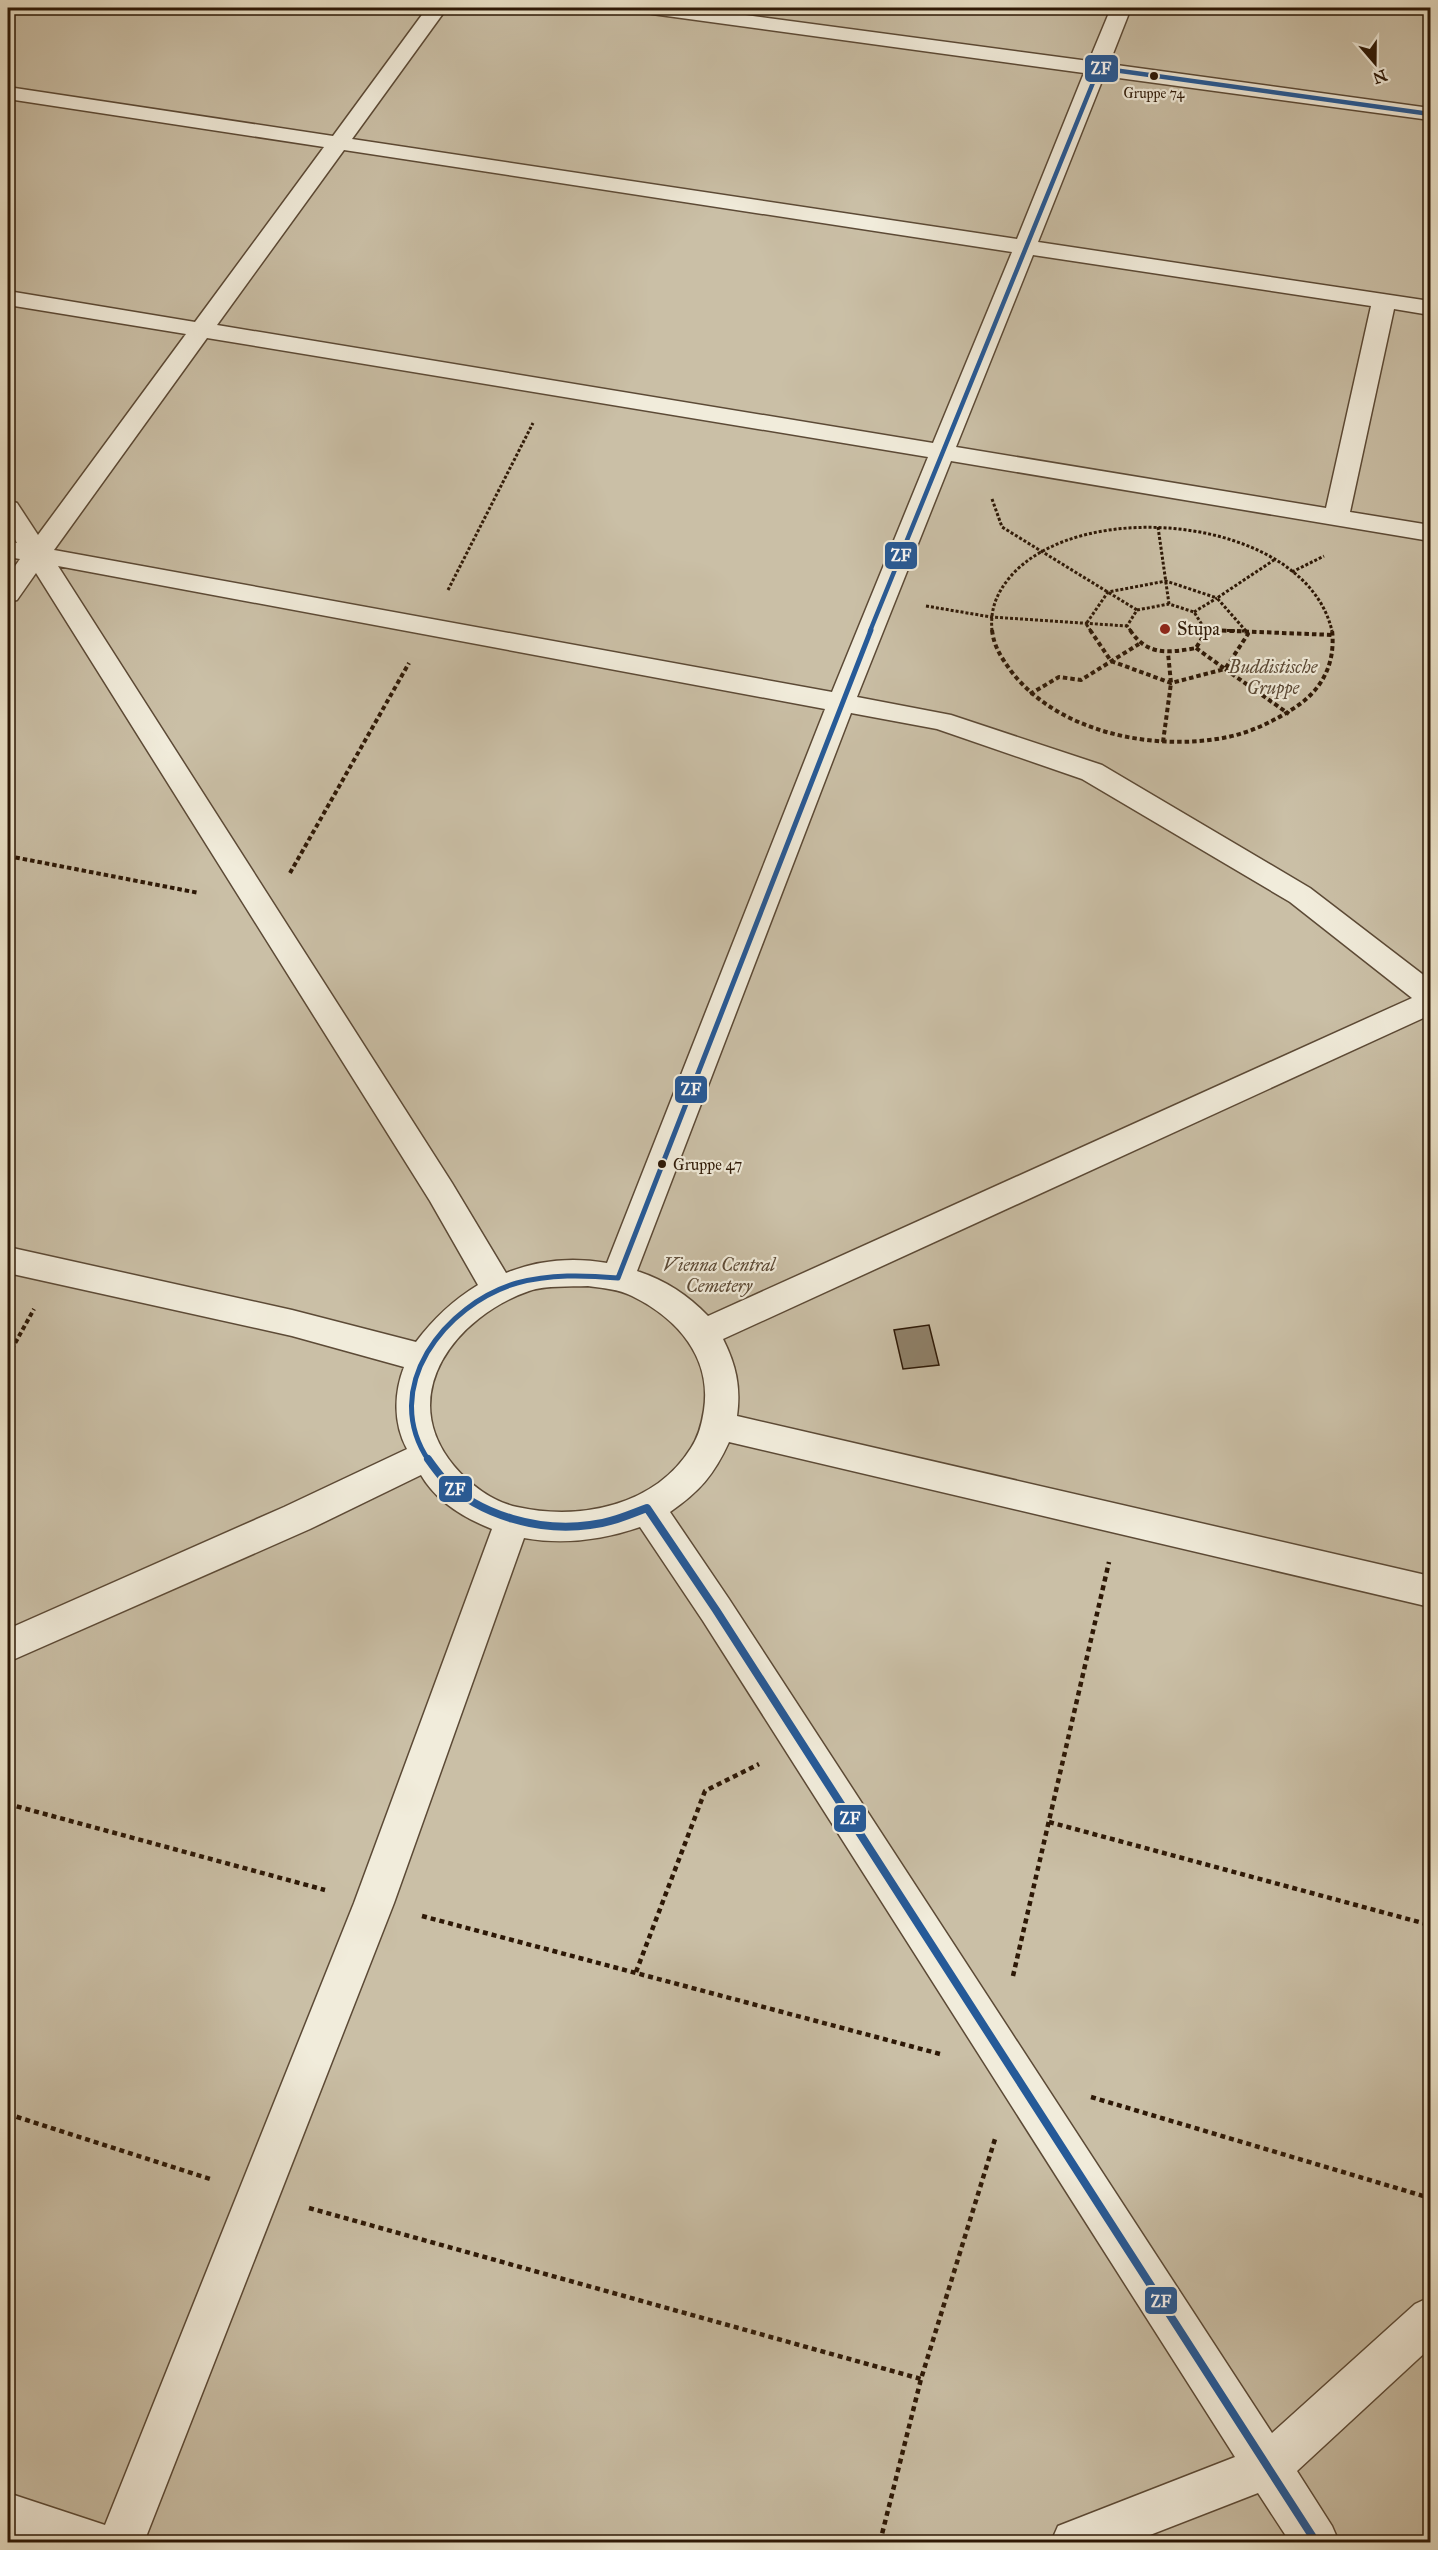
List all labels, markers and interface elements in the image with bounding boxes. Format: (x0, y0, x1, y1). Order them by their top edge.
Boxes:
north arrow (1345, 33, 1405, 93)
line badge: ZF (1084, 54, 1119, 83)
text: ZF (1091, 59, 1112, 78)
text: N (1370, 65, 1390, 88)
marker: Gruppe 74 (1148, 70, 1160, 82)
place label: Gruppe 74 (1124, 85, 1186, 102)
line badge: ZF (884, 541, 918, 570)
text: ZF (891, 546, 912, 565)
place label: Stupa (1177, 618, 1220, 640)
marker: Stupa (1158, 622, 1172, 636)
park label: Buddistische Gruppe (1228, 656, 1319, 700)
line badge: ZF (674, 1075, 708, 1104)
text: ZF (681, 1080, 702, 1099)
place label: Gruppe 47 (673, 1155, 742, 1174)
marker: Gruppe 47 (656, 1158, 668, 1170)
park label: Vienna Central Cemetery (663, 1254, 777, 1297)
line badge: ZF (438, 1475, 473, 1503)
text: ZF (445, 1480, 466, 1499)
line badge: ZF (833, 1804, 867, 1833)
text: ZF (840, 1809, 861, 1828)
line badge: ZF (1144, 2286, 1178, 2315)
text: ZF (1151, 2292, 1172, 2311)

